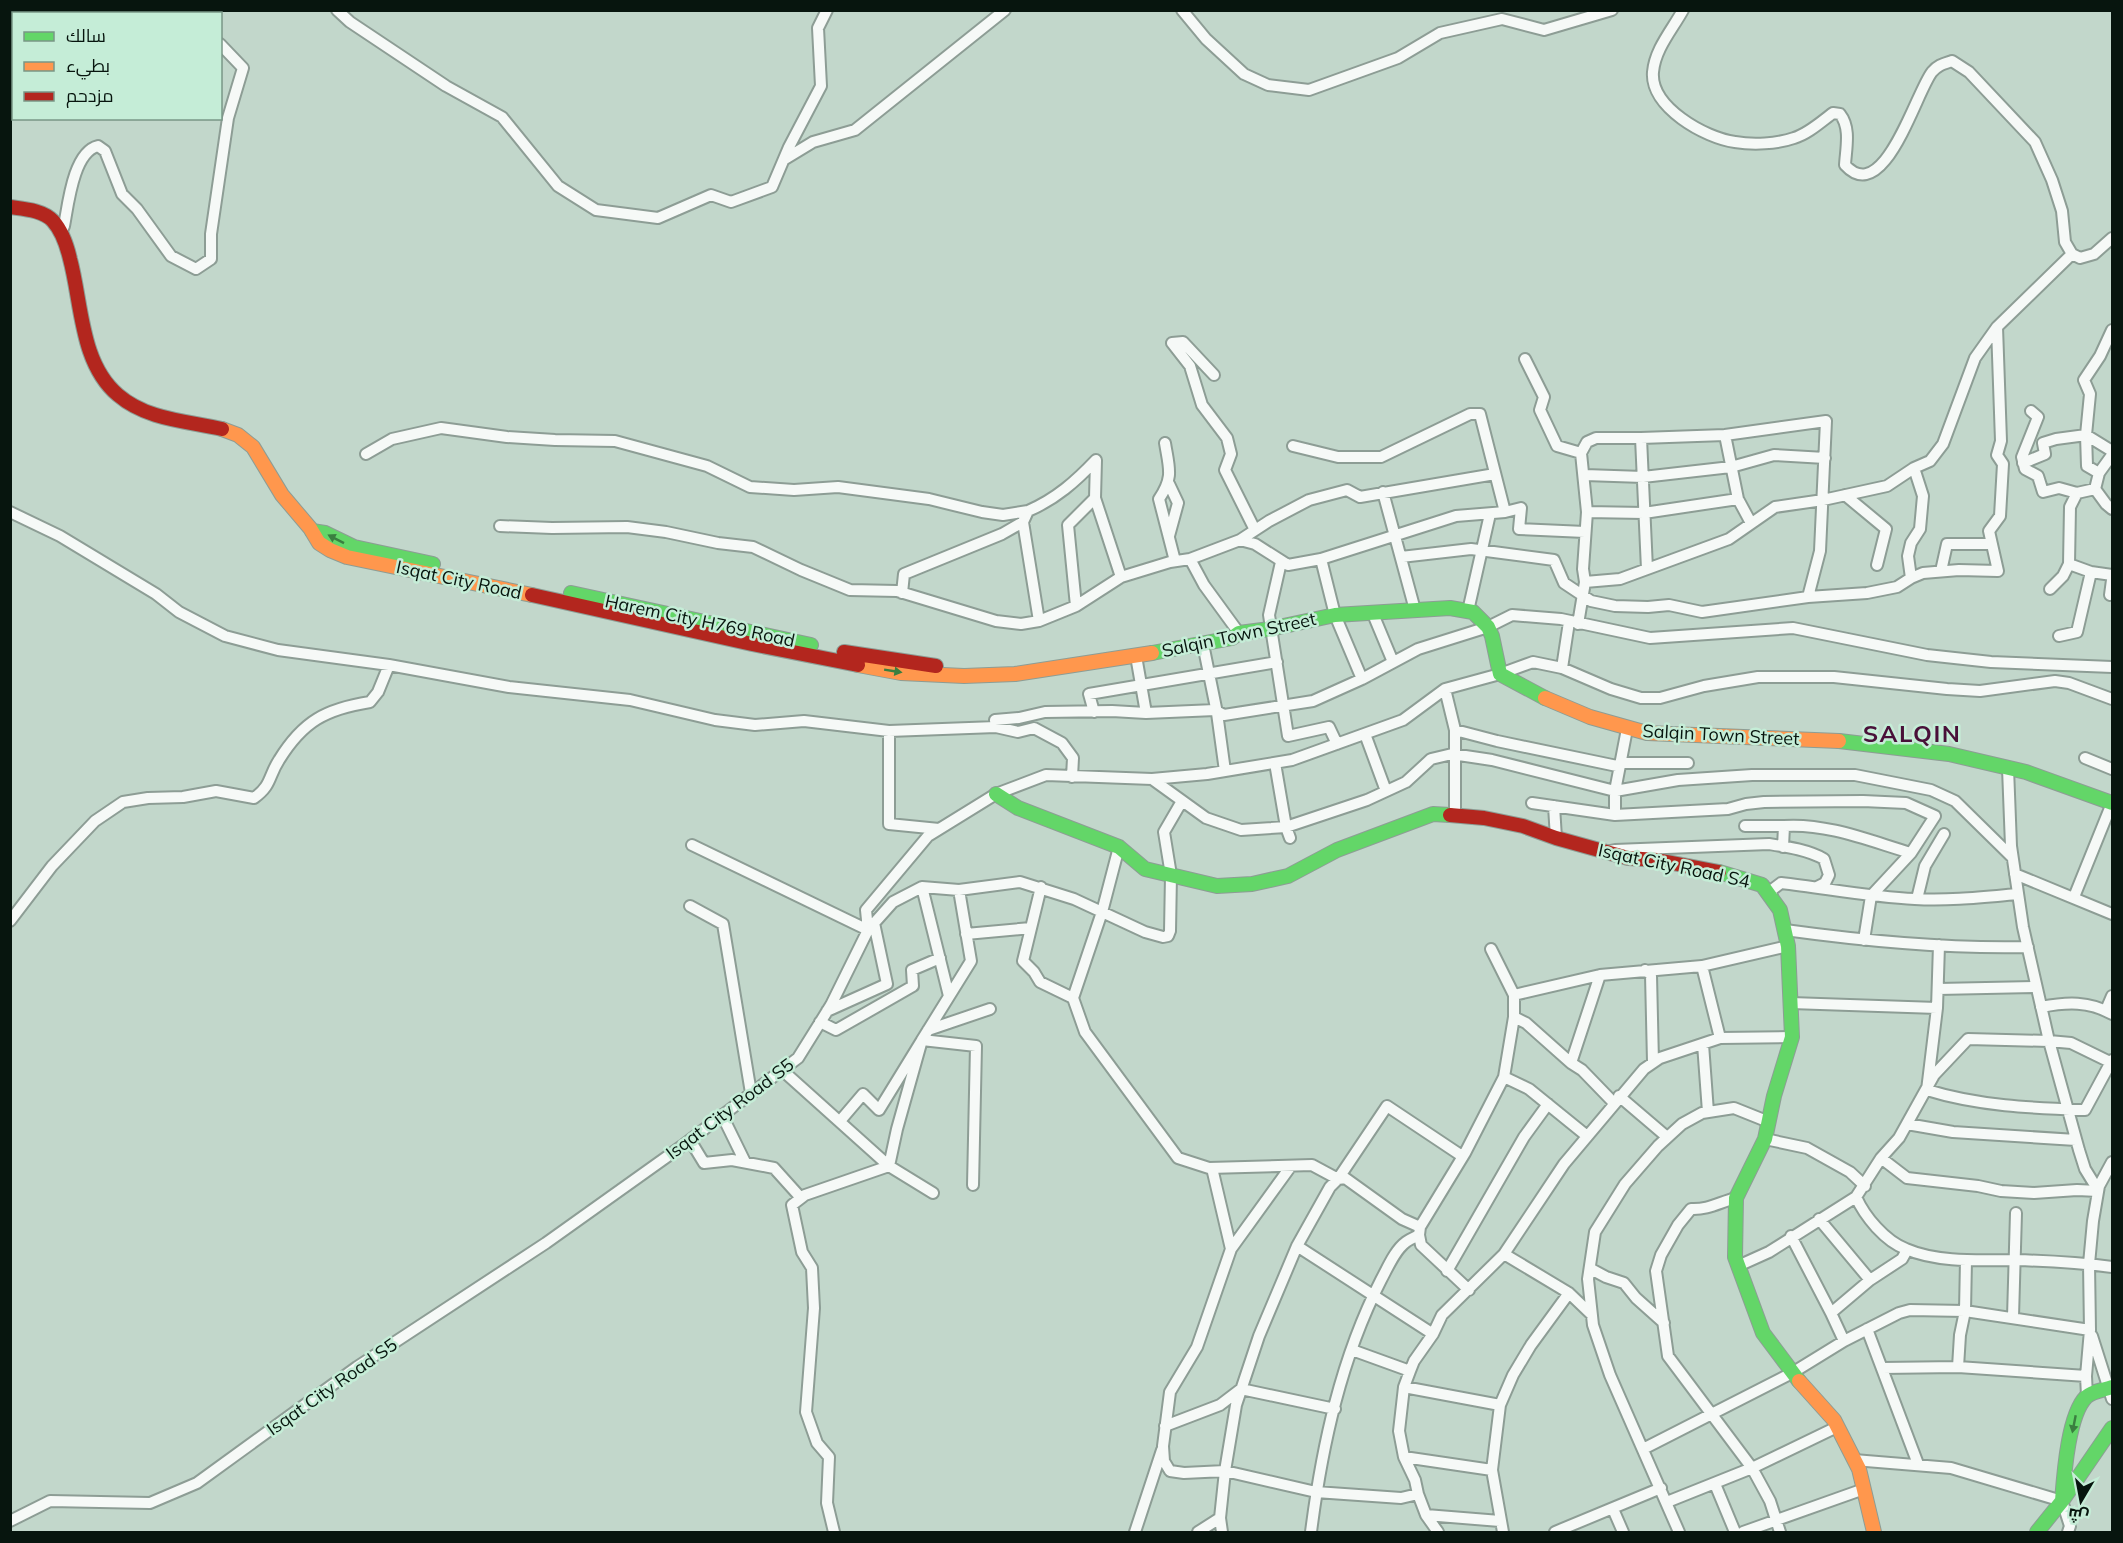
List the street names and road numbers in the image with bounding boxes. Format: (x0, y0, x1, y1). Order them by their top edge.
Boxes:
street label: Isqat City Road (394, 555, 524, 604)
street label: Harem City H769 Road (603, 589, 797, 652)
street label: Salqin Town Street (1160, 607, 1318, 662)
street label: Salqin Town Street (1642, 719, 1800, 750)
street label: Isqat City Road S4 (1596, 838, 1752, 893)
street label: Isqat City Road S5 (661, 1053, 798, 1164)
street label: Isqat City Road S5 (262, 1333, 402, 1440)

